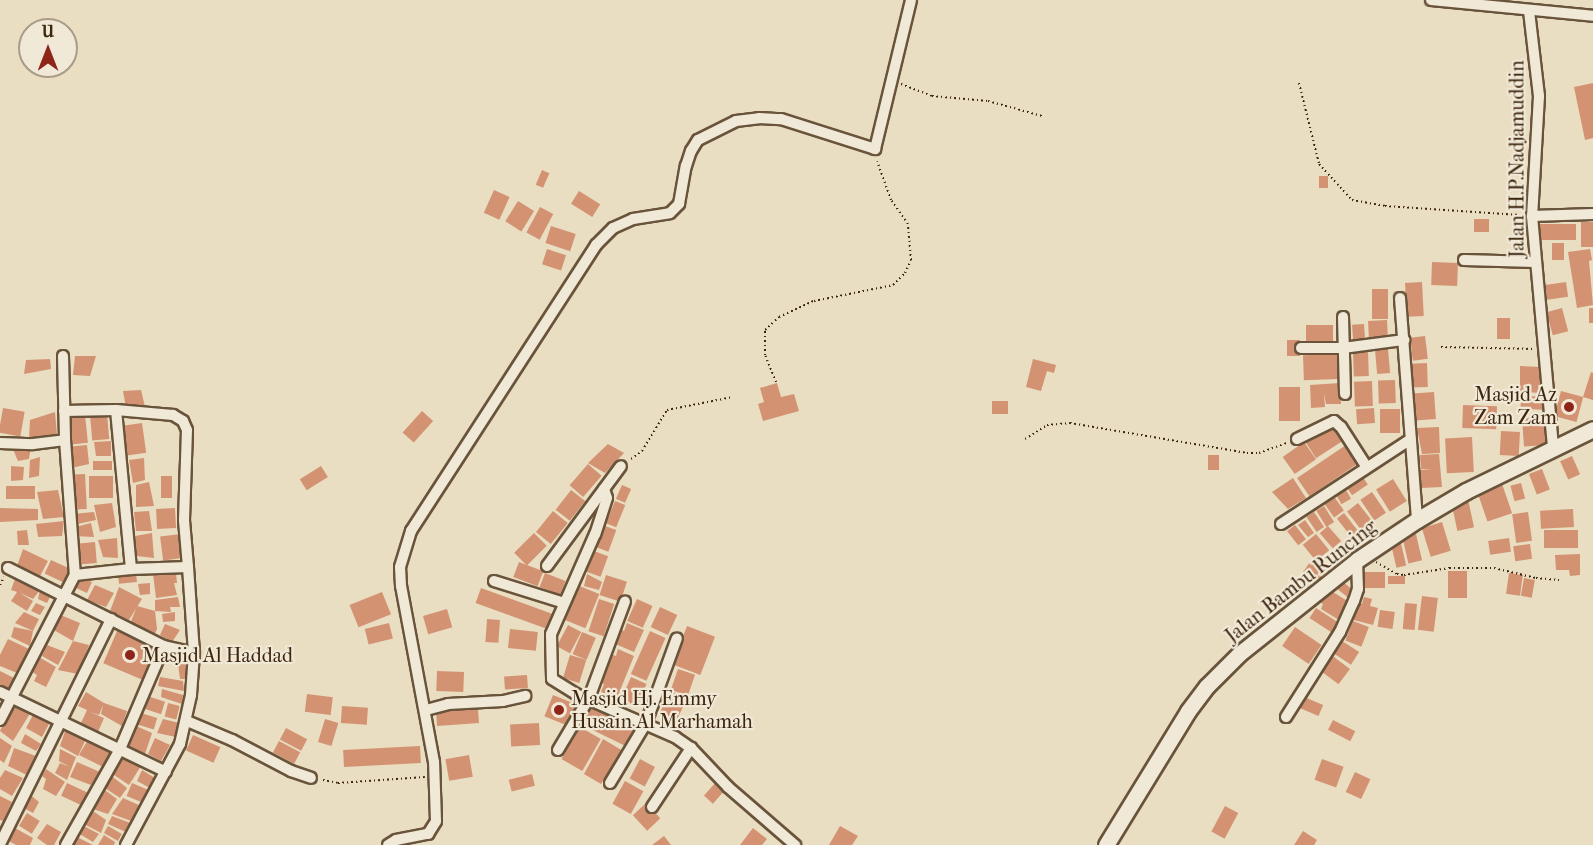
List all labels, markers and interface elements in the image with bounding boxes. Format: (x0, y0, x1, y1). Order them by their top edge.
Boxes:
north arrow (18, 18, 78, 78)
text: U (42, 22, 54, 41)
street label: Jalan H.P.Nadjamuddin (1505, 60, 1529, 258)
place label: Masjid Az Zam Zam (1474, 383, 1557, 430)
marker: Masjid Az Zam Zam (1562, 400, 1576, 414)
street label: Jalan Bambu Runcing (1220, 514, 1382, 648)
place label: Masjid Al Haddad (142, 643, 293, 667)
marker: Masjid Al Haddad (123, 648, 137, 662)
place label: Masjid Hj. Emmy Husain Al Marhamah (571, 686, 753, 733)
marker: Masjid Hj. Emmy Husain Al Marhamah (552, 703, 566, 717)

